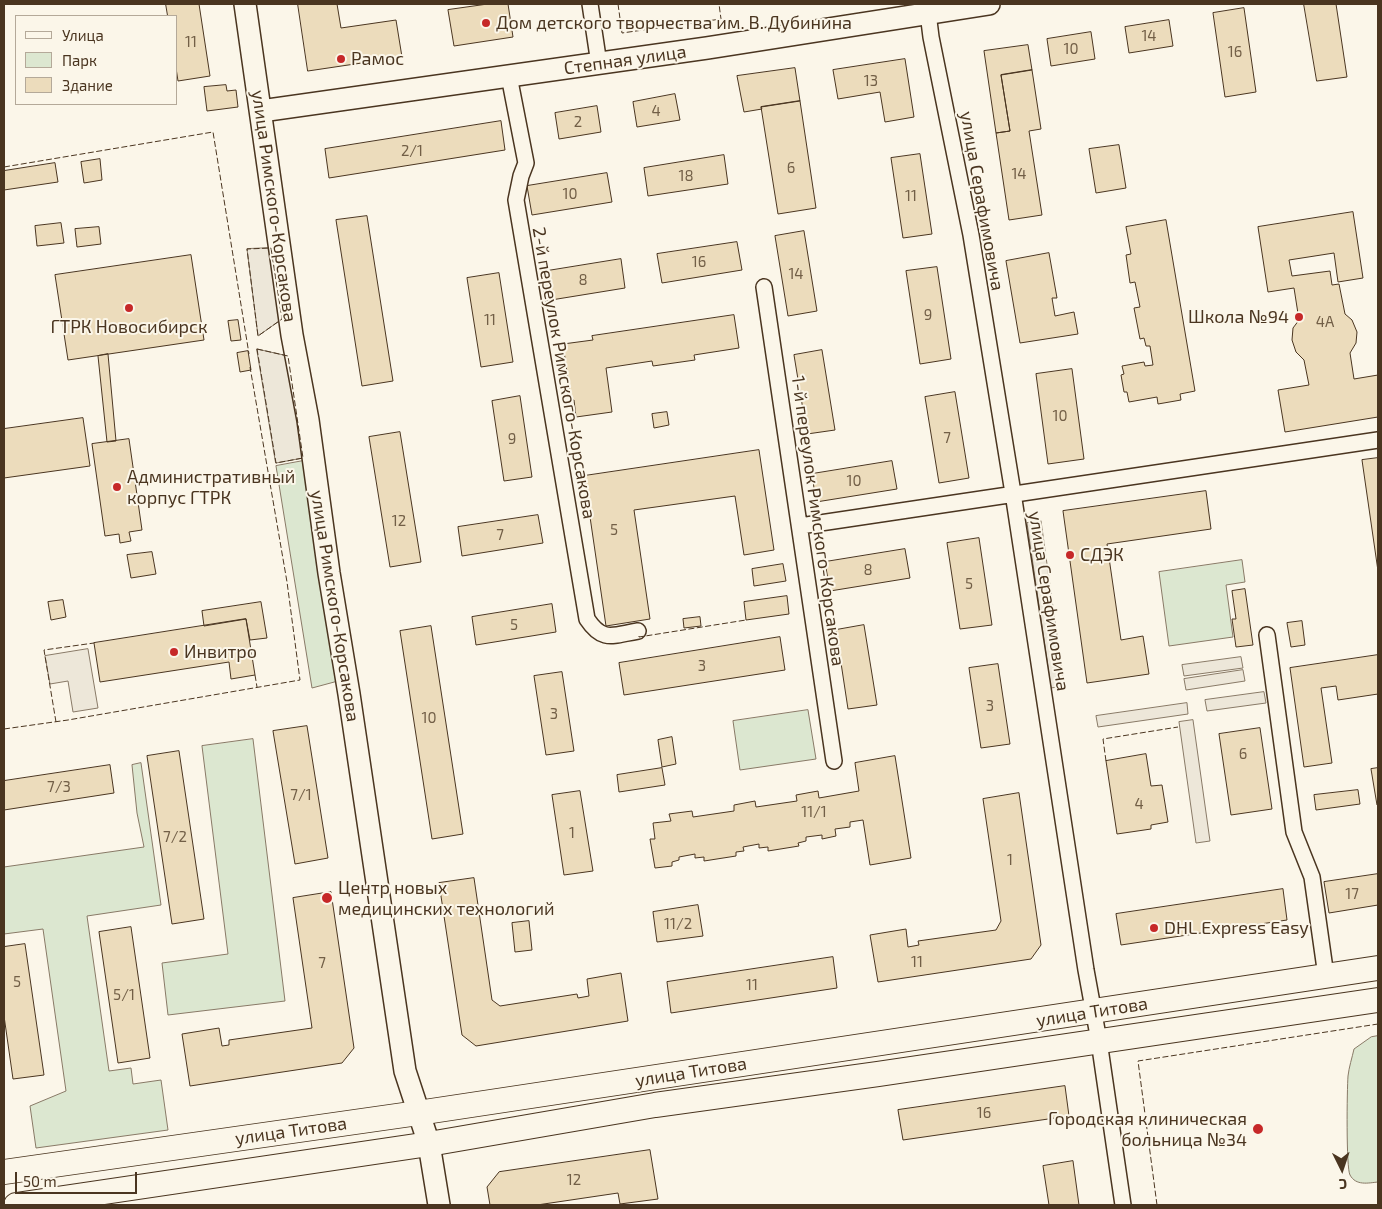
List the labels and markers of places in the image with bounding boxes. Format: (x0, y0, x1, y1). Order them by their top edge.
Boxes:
place label: Дом детского творчества им. В. Дубинина (496, 12, 852, 34)
marker: Дом детского творчества им. В. Дубинина (480, 17, 492, 29)
place label: Рамос (351, 48, 404, 70)
marker: Рамос (335, 53, 347, 65)
marker: ГТРК Новосибирск (123, 302, 135, 314)
place label: Школа №94 (1188, 306, 1289, 328)
marker: Школа №94 (1293, 311, 1305, 323)
place label: ГТРК Новосибирск (50, 316, 208, 338)
place label: Административный корпус ГТРК (127, 466, 295, 508)
marker: Административный корпус ГТРК (111, 481, 123, 493)
place label: СДЭК (1080, 544, 1124, 566)
marker: СДЭК (1064, 549, 1076, 561)
place label: Инвитро (184, 641, 257, 663)
marker: Инвитро (168, 646, 180, 658)
place label: Центр новых медицинских технологий (338, 877, 555, 920)
marker: Центр новых медицинских технологий (320, 891, 334, 905)
place label: DHL Express Easy (1164, 917, 1309, 939)
marker: DHL Express Easy (1148, 922, 1160, 934)
place label: Городская клиническая больница №34 (1048, 1108, 1247, 1150)
marker: Городская клиническая больница №34 (1251, 1122, 1265, 1136)

